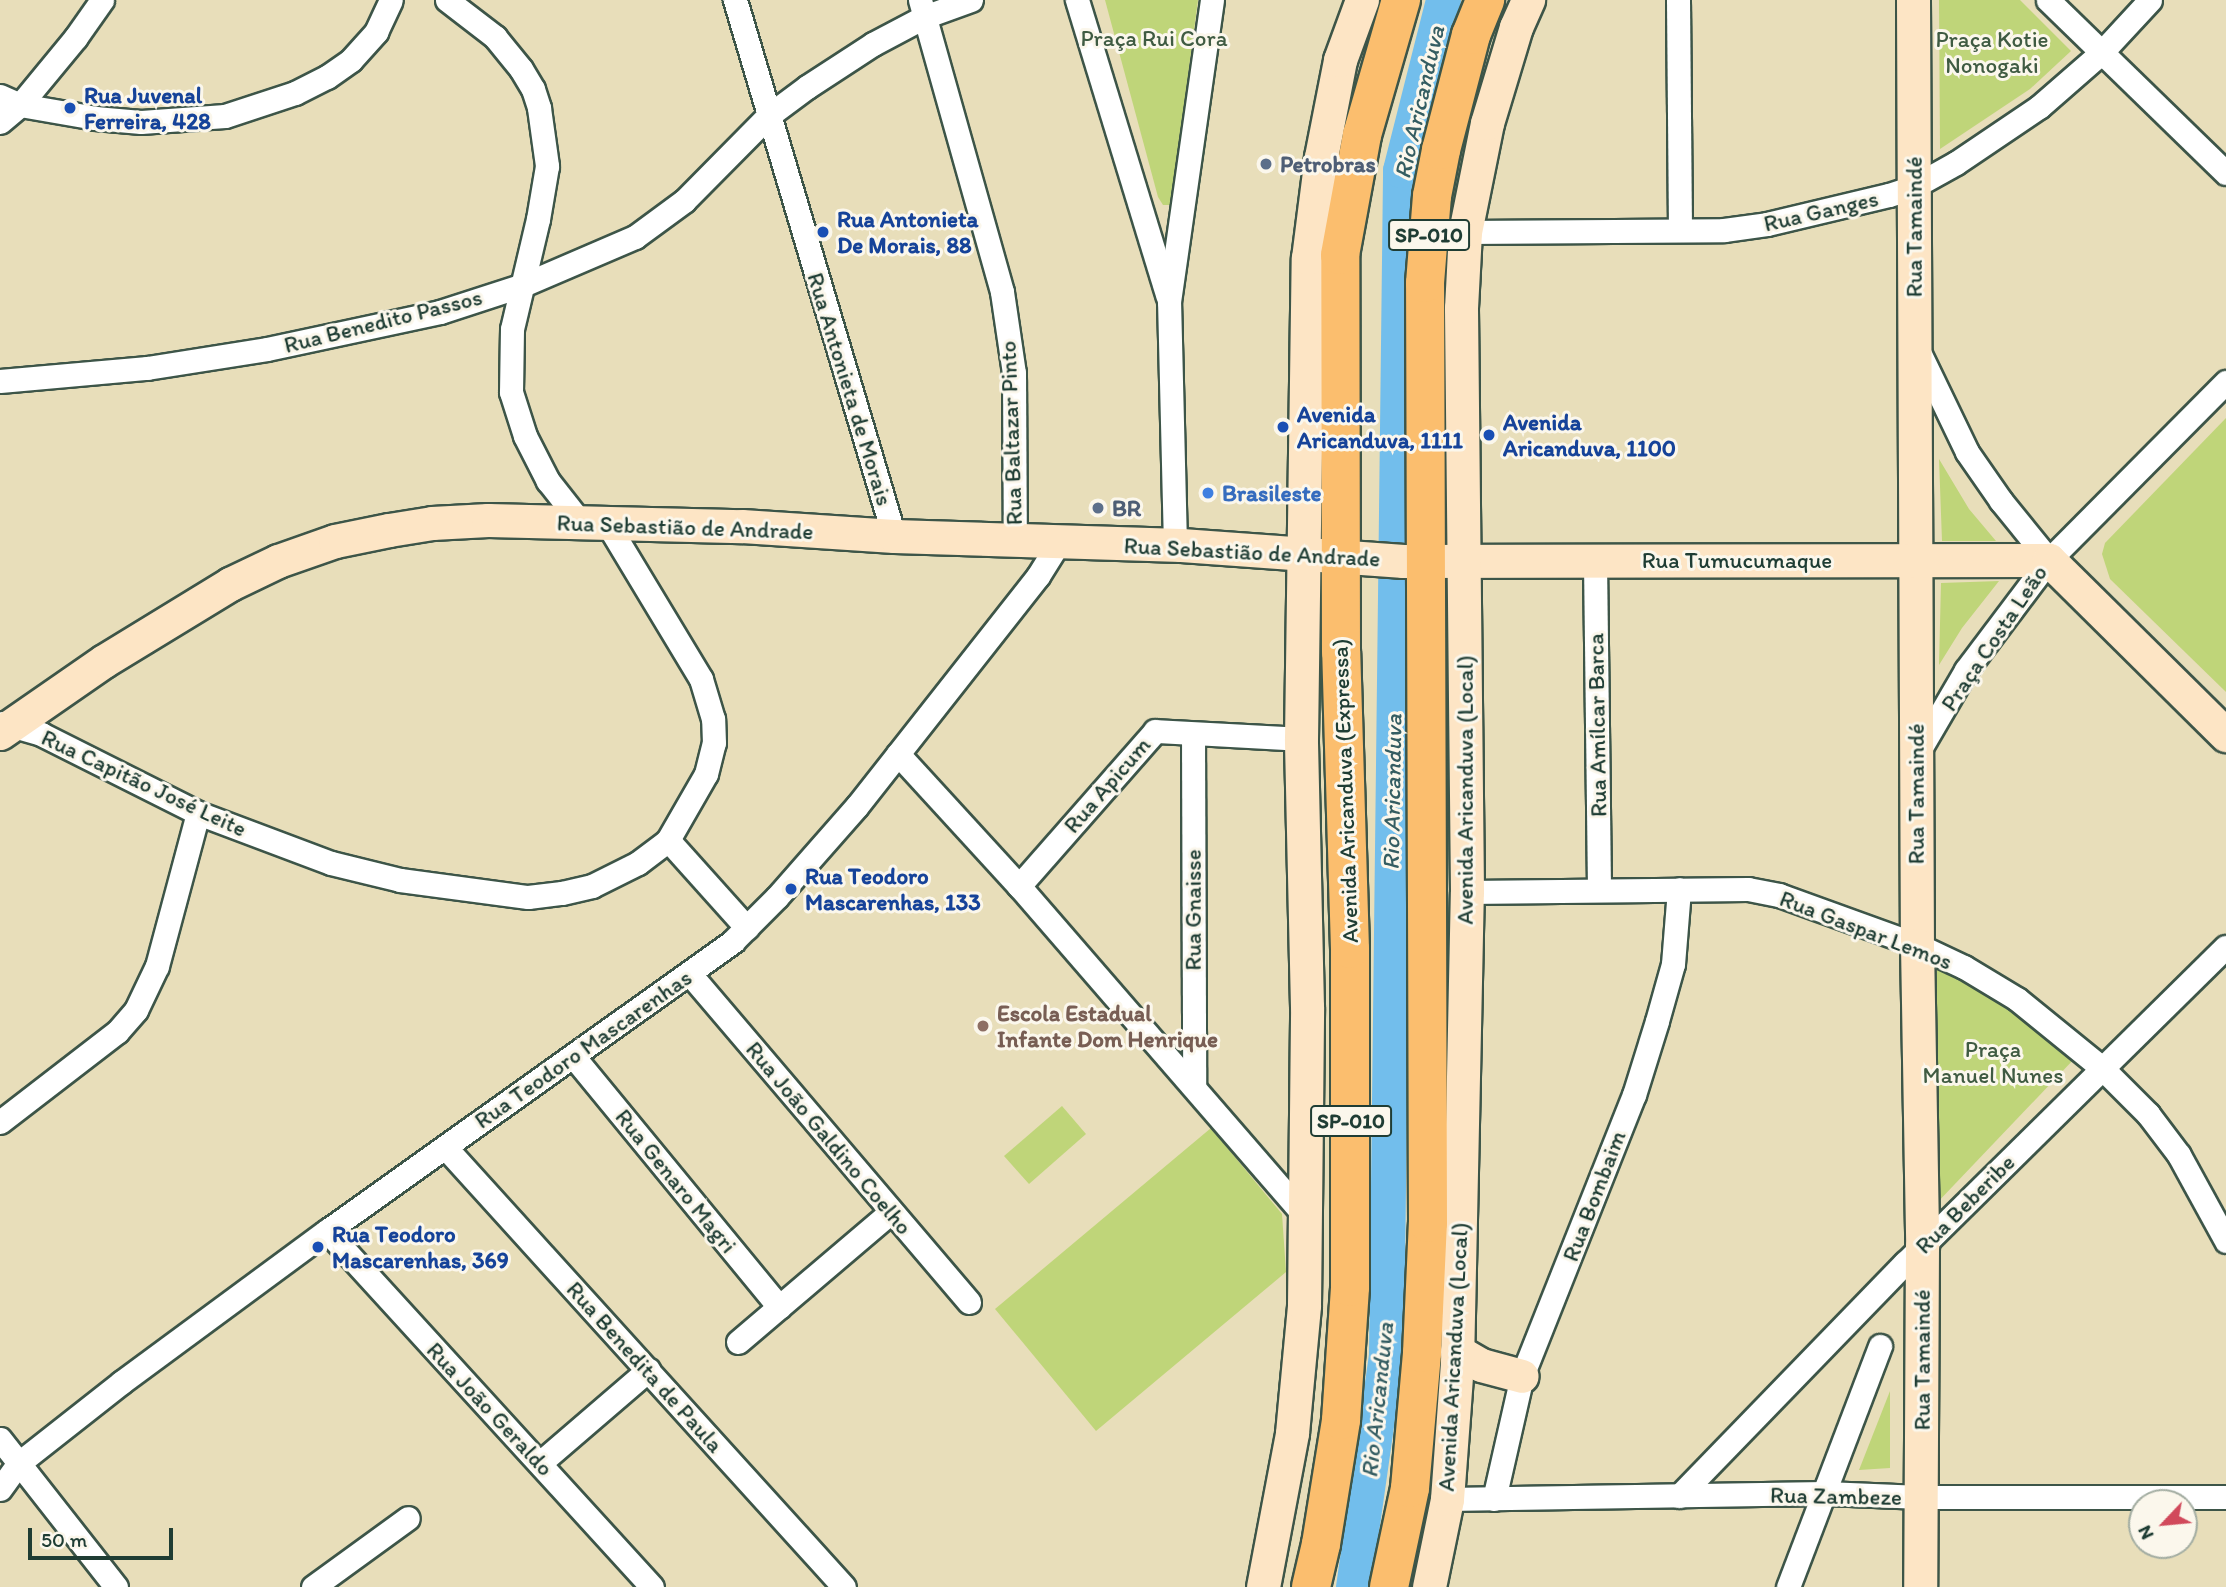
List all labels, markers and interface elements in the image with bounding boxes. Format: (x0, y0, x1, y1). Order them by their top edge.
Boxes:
water label: Rio Aricanduva (1387, 23, 1451, 181)
park label: Praça Rui Cora (1081, 24, 1227, 52)
park label: Praça Kotie Nonogaki (1935, 25, 2049, 79)
place label: Rua Juvenal Ferreira, 428 (84, 81, 211, 135)
marker: Rua Juvenal Ferreira, 428 (62, 100, 78, 116)
place label: Petrobras (1280, 150, 1376, 178)
marker: Petrobras (1258, 156, 1274, 172)
street label: Rua Tamaindé (1900, 158, 1928, 296)
street label: Rua Ganges (1761, 184, 1881, 238)
place label: Rua Antonieta De Morais, 88 (837, 205, 979, 259)
road number: SP-010 (1387, 218, 1471, 252)
marker: Rua Antonieta De Morais, 88 (815, 224, 831, 240)
street label: Rua Antonieta de Morais (801, 269, 899, 509)
street label: Rua Benedito Passos (281, 283, 485, 359)
street label: Rua Baltazar Pinto (994, 340, 1028, 526)
place label: Avenida Aricanduva, 1111 (1297, 400, 1463, 454)
place label: Avenida Aricanduva, 1100 (1503, 408, 1676, 462)
marker: Avenida Aricanduva, 1111 (1275, 419, 1291, 435)
marker: Avenida Aricanduva, 1100 (1481, 427, 1497, 443)
place label: Brasileste (1222, 479, 1321, 507)
marker: Brasileste (1200, 485, 1216, 501)
place label: BR (1112, 494, 1141, 522)
marker: BR (1090, 500, 1106, 516)
street label: Rua Sebastião de Andrade (556, 509, 814, 545)
street label: Rua Sebastião de Andrade (1123, 531, 1381, 573)
street label: Rua Tumucumaque (1643, 546, 1831, 574)
street label: Praça Costa Leão (1935, 560, 2053, 716)
street label: Rua Amílcar Barca (1582, 633, 1612, 817)
street label: Avenida Aricanduva (Expressa) (1326, 639, 1364, 943)
street label: Avenida Aricanduva (Local) (1451, 656, 1479, 924)
water label: Rio Aricanduva (1376, 714, 1408, 870)
street label: Rua Capitão José Leite (37, 723, 251, 843)
street label: Rua Tamaindé (1902, 725, 1930, 863)
street label: Rua Apicum (1058, 731, 1156, 839)
street label: Rua Gnaisse (1179, 849, 1207, 971)
place label: Rua Teodoro Mascarenhas, 133 (805, 862, 981, 916)
marker: Rua Teodoro Mascarenhas, 133 (783, 881, 799, 897)
street label: Rua Gaspar Lemos (1776, 885, 1956, 975)
street label: Rua Teodoro Mascarenhas (470, 964, 696, 1134)
place label: Escola Estadual Infante Dom Henrique (997, 999, 1218, 1053)
marker: Escola Estadual Infante Dom Henrique (975, 1018, 991, 1034)
park label: Praça Manuel Nunes (1923, 1035, 2063, 1089)
street label: Rua João Galdino Coelho (740, 1036, 918, 1240)
street label: Rua Genaro Magri (610, 1104, 742, 1258)
road number: SP-010 (1309, 1104, 1393, 1138)
street label: Rua Bombaim (1556, 1127, 1632, 1265)
street label: Rua Beberibe (1910, 1149, 2020, 1259)
place label: Rua Teodoro Mascarenhas, 369 (332, 1220, 509, 1274)
street label: Avenida Aricanduva (Local) (1432, 1222, 1474, 1492)
marker: Rua Teodoro Mascarenhas, 369 (310, 1239, 326, 1255)
street label: Rua Benedita de Paula (561, 1276, 729, 1458)
street label: Rua Tamaindé (1908, 1291, 1936, 1429)
water label: Rio Aricanduva (1355, 1321, 1399, 1479)
street label: Rua João Geraldo (421, 1337, 559, 1481)
street label: Rua Zambeze (1770, 1481, 1902, 1511)
north arrow (2128, 1489, 2198, 1559)
scale bar (32, 1514, 177, 1558)
text: N (2132, 1522, 2159, 1543)
text: 50 m (41, 1527, 87, 1552)

